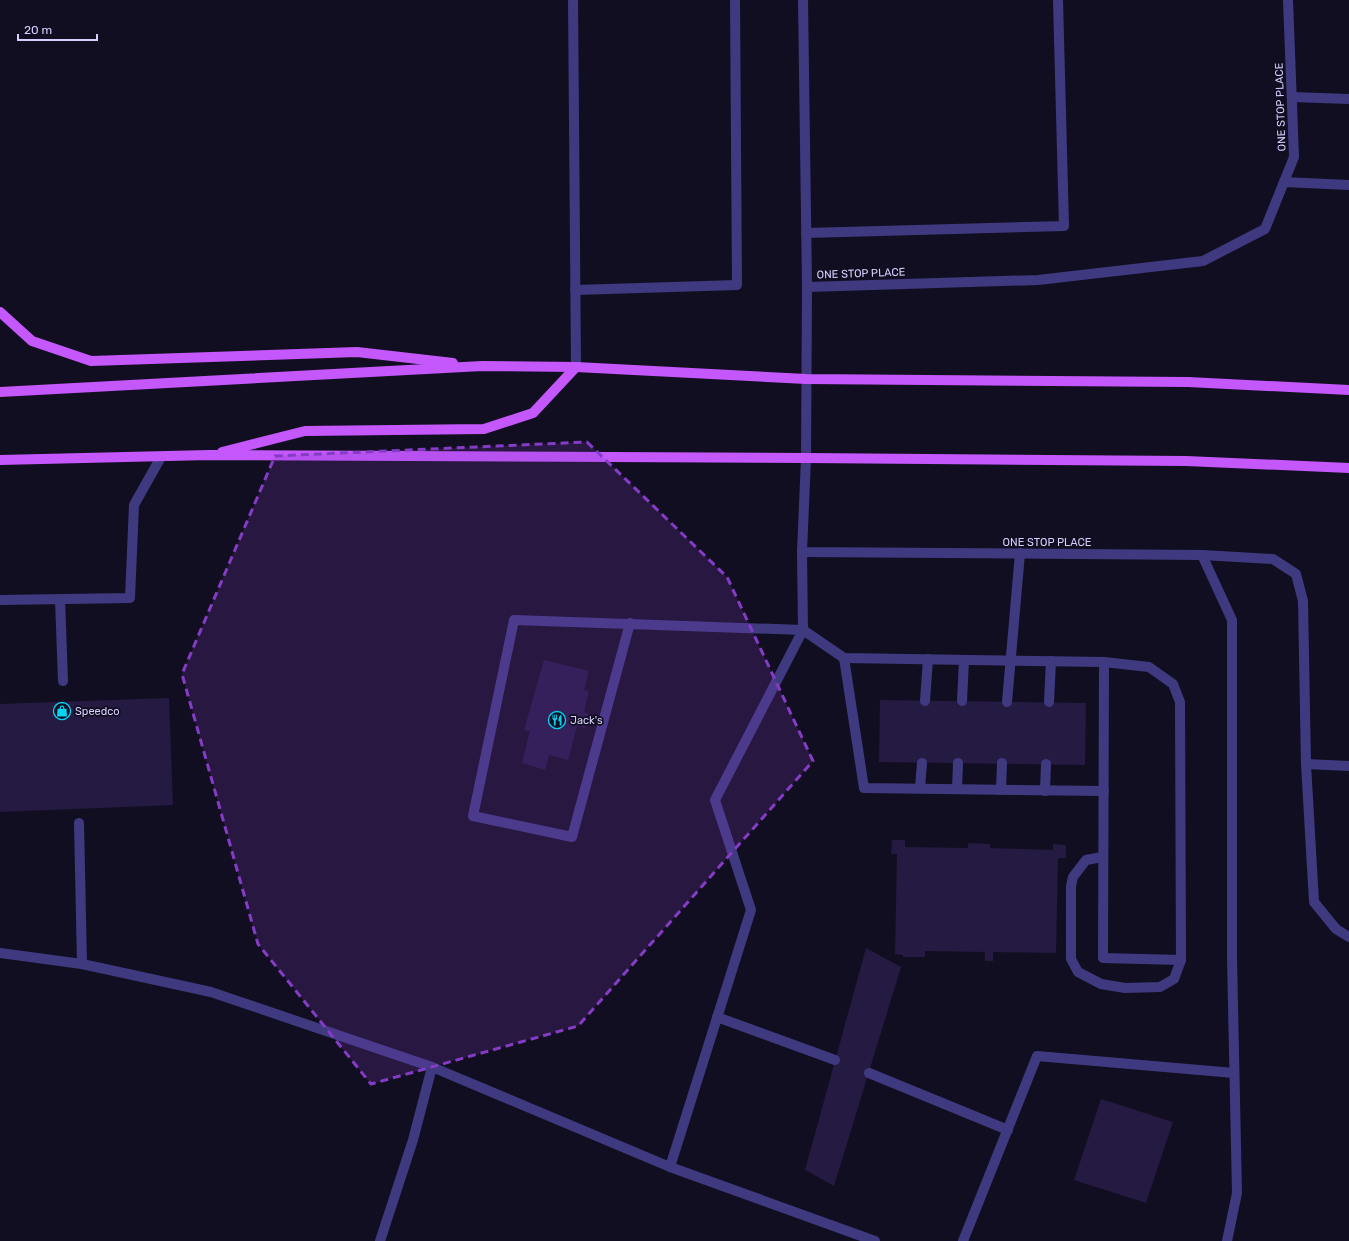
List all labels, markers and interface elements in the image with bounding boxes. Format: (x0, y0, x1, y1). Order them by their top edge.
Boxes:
scale bar (18, 16, 97, 42)
text: 20 m (24, 23, 52, 37)
street label: ONE STOP PLACE (1272, 62, 1289, 152)
street label: ONE STOP PLACE (816, 265, 906, 282)
street label: ONE STOP PLACE (1003, 536, 1092, 549)
shop icon: Speedco (52, 701, 72, 721)
place label: Speedco (75, 705, 120, 718)
restaurant icon: Jack's (547, 710, 567, 730)
place label: Jack's (570, 714, 603, 727)

